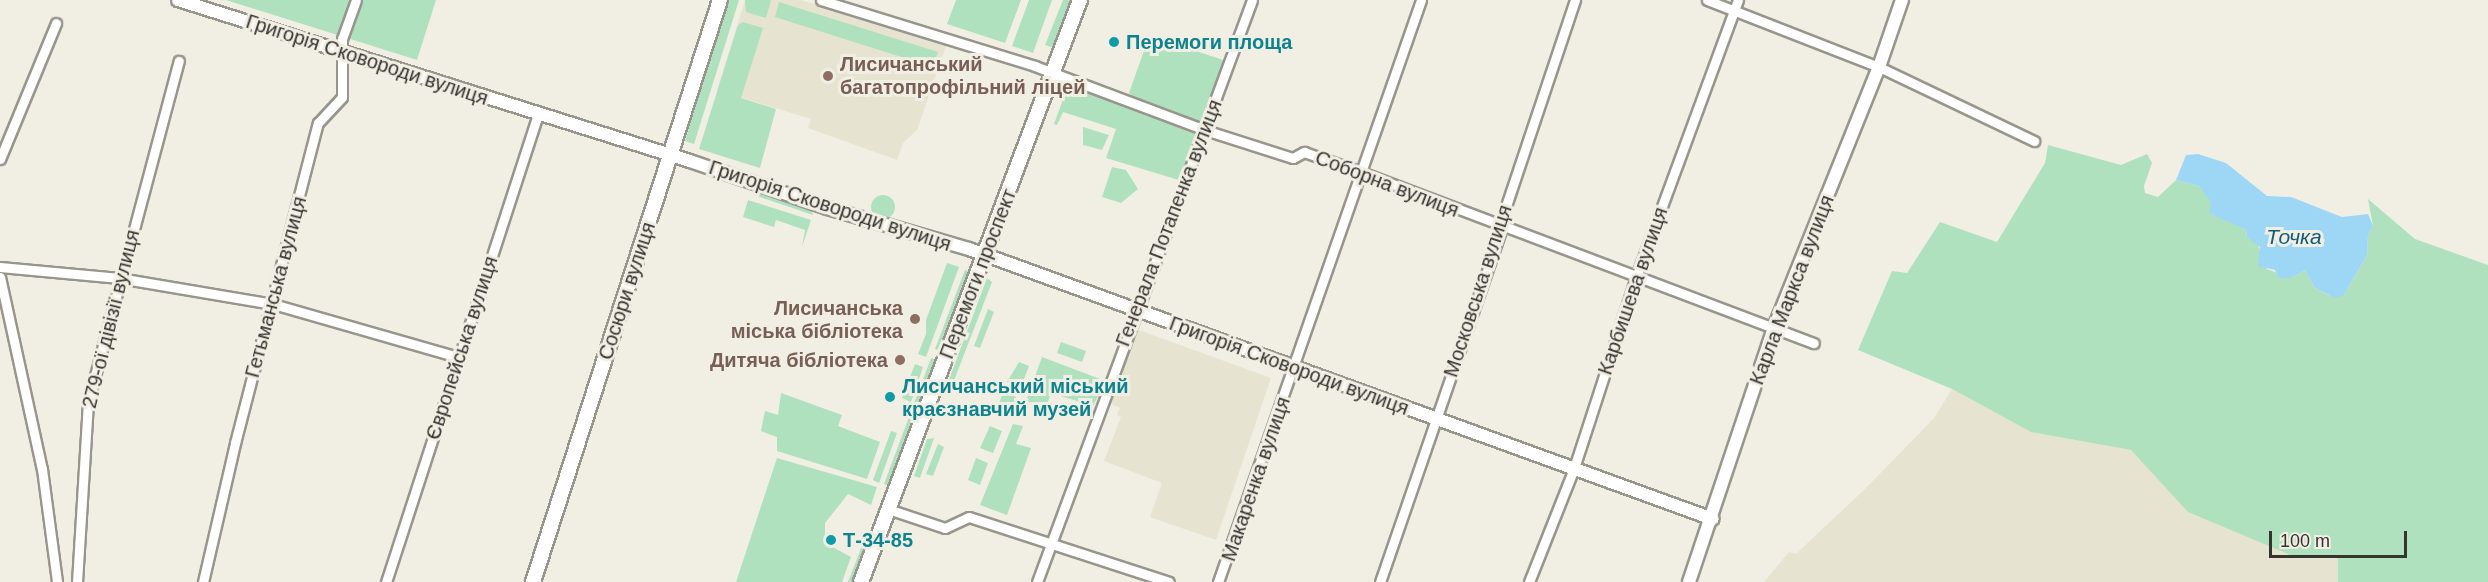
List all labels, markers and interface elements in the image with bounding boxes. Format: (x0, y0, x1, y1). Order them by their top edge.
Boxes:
street label: Григорія Сковороди вулиця (243, 9, 491, 111)
place label: Перемоги площа (1126, 30, 1292, 54)
marker: Перемоги площа (1107, 35, 1121, 49)
place label: Лисичанський багатопрофільний ліцей (840, 52, 1085, 99)
marker: Лисичанський багатопрофільний ліцей (821, 69, 835, 83)
street label: Генерала Потапенка вулиця (1111, 96, 1227, 350)
street label: Соборна вулиця (1312, 146, 1462, 222)
street label: Григорія Сковороди вулиця (706, 155, 954, 257)
street label: Перемоги проспект (935, 186, 1021, 362)
street label: Карла Маркса вулиця (1745, 192, 1839, 388)
street label: Гетьманська вулиця (240, 194, 312, 380)
street label: Московська вулиця (1439, 202, 1517, 380)
street label: Карбишева вулиця (1593, 204, 1673, 378)
street label: Сосюри вулиця (593, 219, 661, 363)
water label: Точка (2266, 224, 2322, 250)
street label: 279-ої дівізії вулиця (77, 227, 145, 411)
street label: Європейська вулиця (421, 253, 503, 443)
place label: Лисичанська мiська бiблiотека (731, 296, 903, 343)
street label: Григорія Сковороди вулиця (1166, 311, 1412, 421)
marker: Лисичанська мiська бiблiотека (908, 312, 922, 326)
place label: Дитяча бiблiотека (710, 348, 888, 372)
marker: Дитяча бiблiотека (893, 353, 907, 367)
place label: Лисичанський міський краєзнавчий музей (902, 374, 1129, 421)
marker: Лисичанський міський краєзнавчий музей (883, 390, 897, 404)
street label: Макаренка вулиця (1217, 394, 1295, 564)
scale bar (2272, 519, 2410, 557)
place label: Т-34-85 (843, 528, 913, 552)
text: 100 m (2280, 531, 2330, 551)
marker: Т-34-85 (824, 533, 838, 547)

